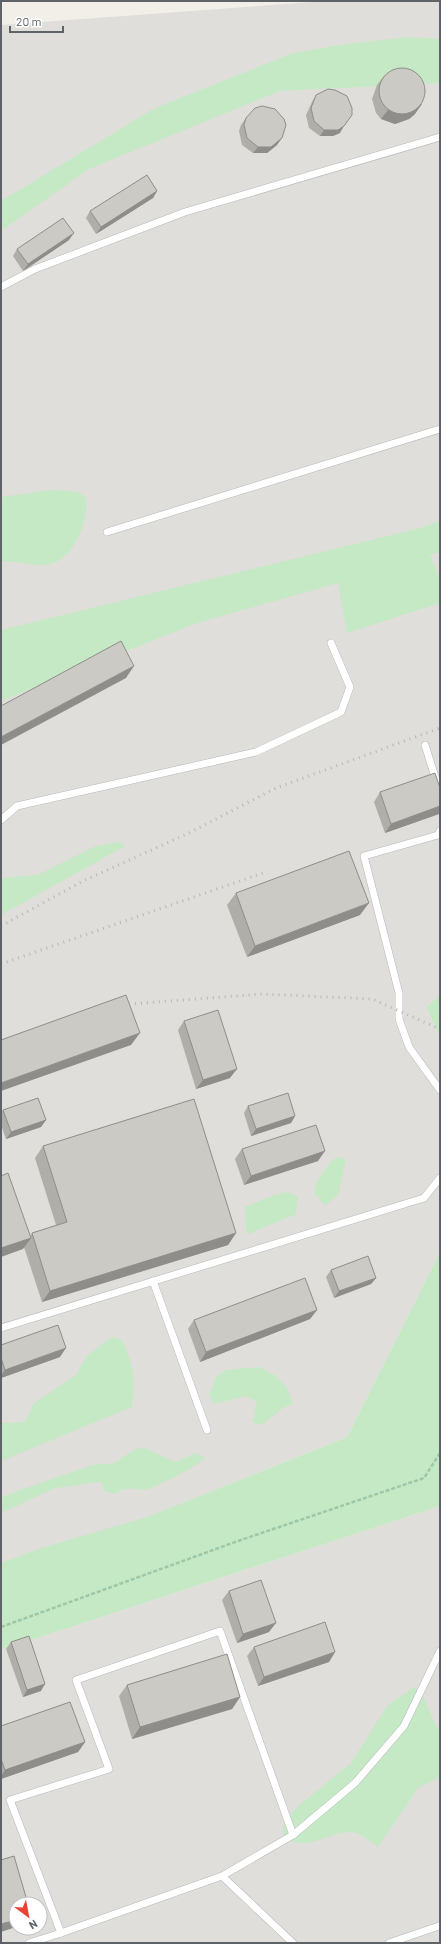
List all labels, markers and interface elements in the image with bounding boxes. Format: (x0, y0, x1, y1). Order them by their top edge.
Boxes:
scale bar (10, 8, 63, 34)
text: 20 m (16, 14, 42, 28)
north arrow (8, 1896, 48, 1936)
text: N (27, 1917, 40, 1932)

